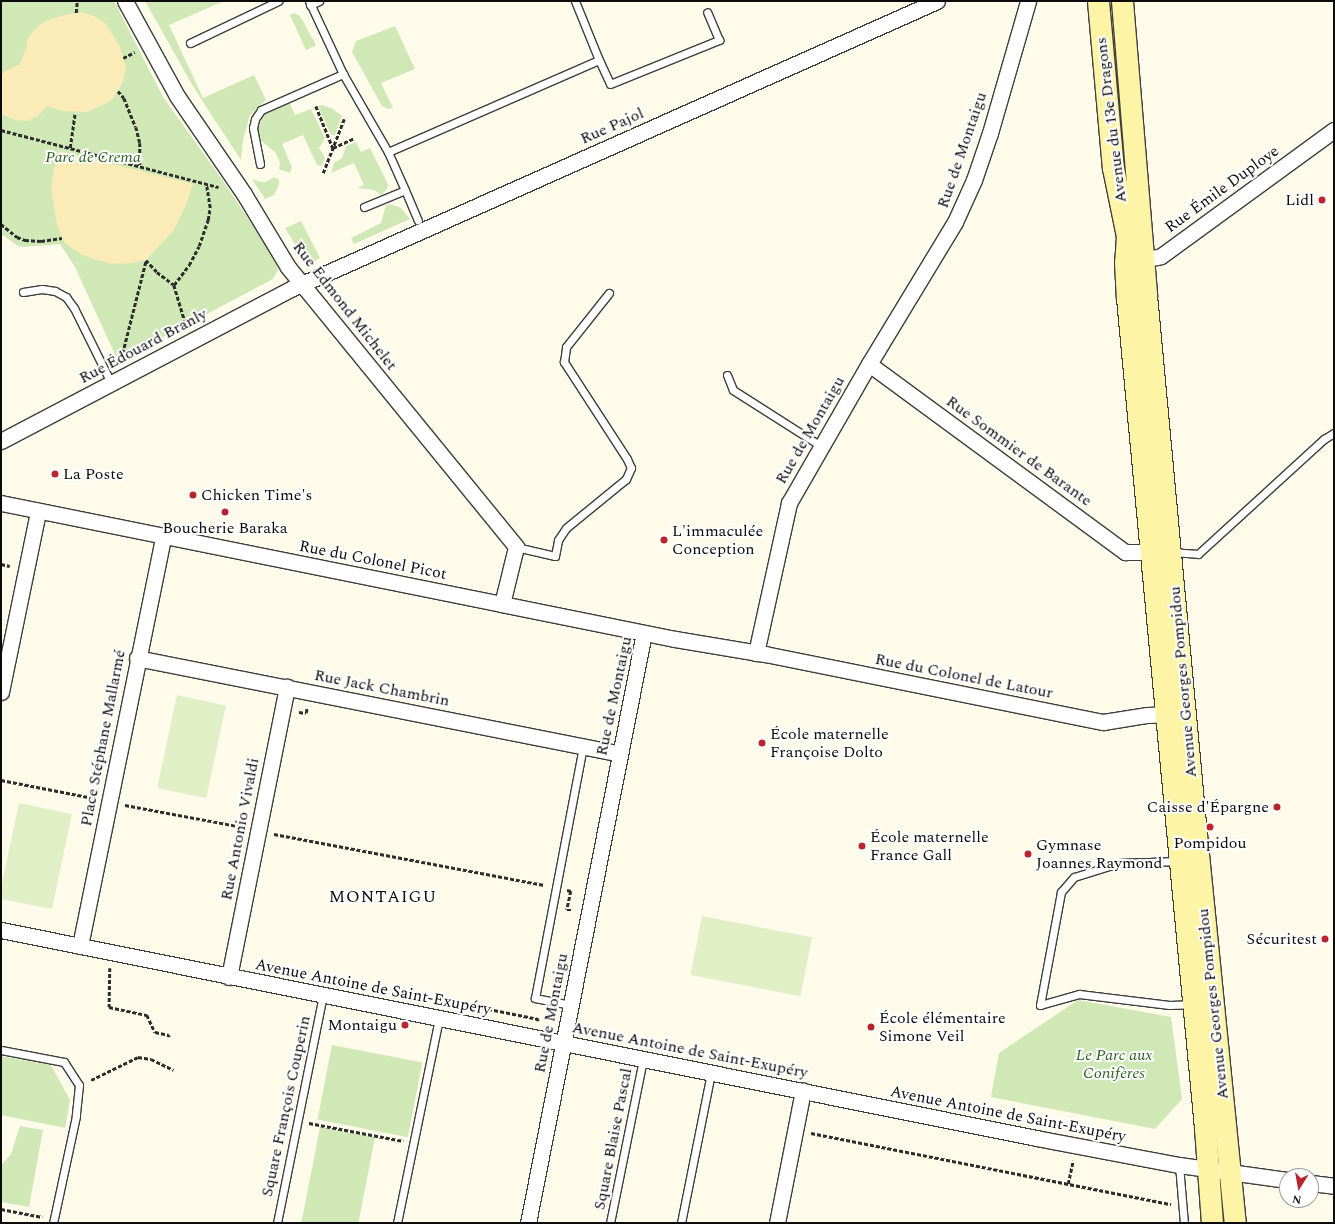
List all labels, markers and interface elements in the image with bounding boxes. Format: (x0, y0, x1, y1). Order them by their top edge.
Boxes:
street label: Avenue du 13e Dragons (1091, 36, 1131, 204)
street label: Rue de Montaigu (933, 89, 991, 211)
street label: Rue Pajol (577, 104, 647, 148)
street label: Rue Émile Duploye (1161, 141, 1283, 237)
park label: Parc de Crema (45, 147, 141, 167)
place label: Lidl (1285, 190, 1314, 210)
marker: Lidl (1317, 195, 1327, 205)
street label: Rue Edmond Michelet (289, 238, 401, 374)
street label: Rue Édouard Branly (76, 304, 210, 388)
street label: Rue de Montaigu (771, 373, 849, 487)
street label: Rue Sommier de Barante (942, 392, 1096, 510)
place label: La Poste (63, 464, 124, 484)
marker: La Poste (50, 469, 60, 479)
place label: Chicken Time's (201, 485, 312, 505)
marker: Chicken Time's (188, 490, 198, 500)
marker: Boucherie Baraka (220, 507, 230, 517)
place label: Boucherie Baraka (162, 518, 288, 538)
place label: L'immaculée Conception (672, 521, 763, 559)
marker: L'immaculée Conception (659, 535, 669, 545)
street label: Rue du Colonel Picot (298, 536, 448, 584)
street label: Avenue Georges Pompidou (1165, 586, 1201, 778)
street label: Rue de Montaigu (592, 635, 636, 757)
street label: Place Stéphane Mallarmé (76, 648, 130, 828)
street label: Rue du Colonel de Latour (873, 649, 1055, 703)
street label: Rue Jack Chambrin (313, 665, 451, 711)
place label: École maternelle Françoise Dolto (770, 724, 889, 762)
marker: École maternelle Françoise Dolto (757, 738, 767, 748)
street label: Rue Antonio Vivaldi (217, 756, 263, 902)
place label: Caisse d'Épargne (1147, 797, 1269, 817)
marker: Caisse d'Épargne (1272, 802, 1282, 812)
marker: Pompidou (1205, 822, 1215, 832)
place label: École maternelle France Gall (870, 827, 989, 865)
place label: Pompidou (1174, 833, 1246, 853)
place label: Gymnase Joannes Raymond (1036, 835, 1163, 873)
marker: École maternelle France Gall (857, 841, 867, 851)
marker: Gymnase Joannes Raymond (1023, 849, 1033, 859)
district label: MONTAIGU (329, 888, 437, 908)
street label: Avenue Georges Pompidou (1193, 908, 1233, 1100)
place label: Sécuritest (1247, 929, 1317, 949)
marker: Sécuritest (1320, 934, 1330, 944)
street label: Rue de Montaigu (530, 952, 572, 1074)
street label: Avenue Antoine de Saint-Exupéry (253, 955, 493, 1019)
place label: École élémentaire Simone Veil (879, 1008, 1006, 1046)
street label: Square François Couperin (257, 1014, 315, 1198)
place label: Montaigu (327, 1015, 397, 1035)
street label: Avenue Antoine de Saint-Exupéry (570, 1018, 810, 1082)
marker: Montaigu (400, 1020, 410, 1030)
marker: École élémentaire Simone Veil (866, 1022, 876, 1032)
park label: Le Parc aux Conifères (1076, 1045, 1152, 1083)
street label: Square Blaise Pascal (590, 1067, 636, 1211)
street label: Avenue Antoine de Saint-Exupéry (888, 1082, 1128, 1146)
north arrow (1279, 1168, 1319, 1208)
text: N (1291, 1190, 1303, 1208)

